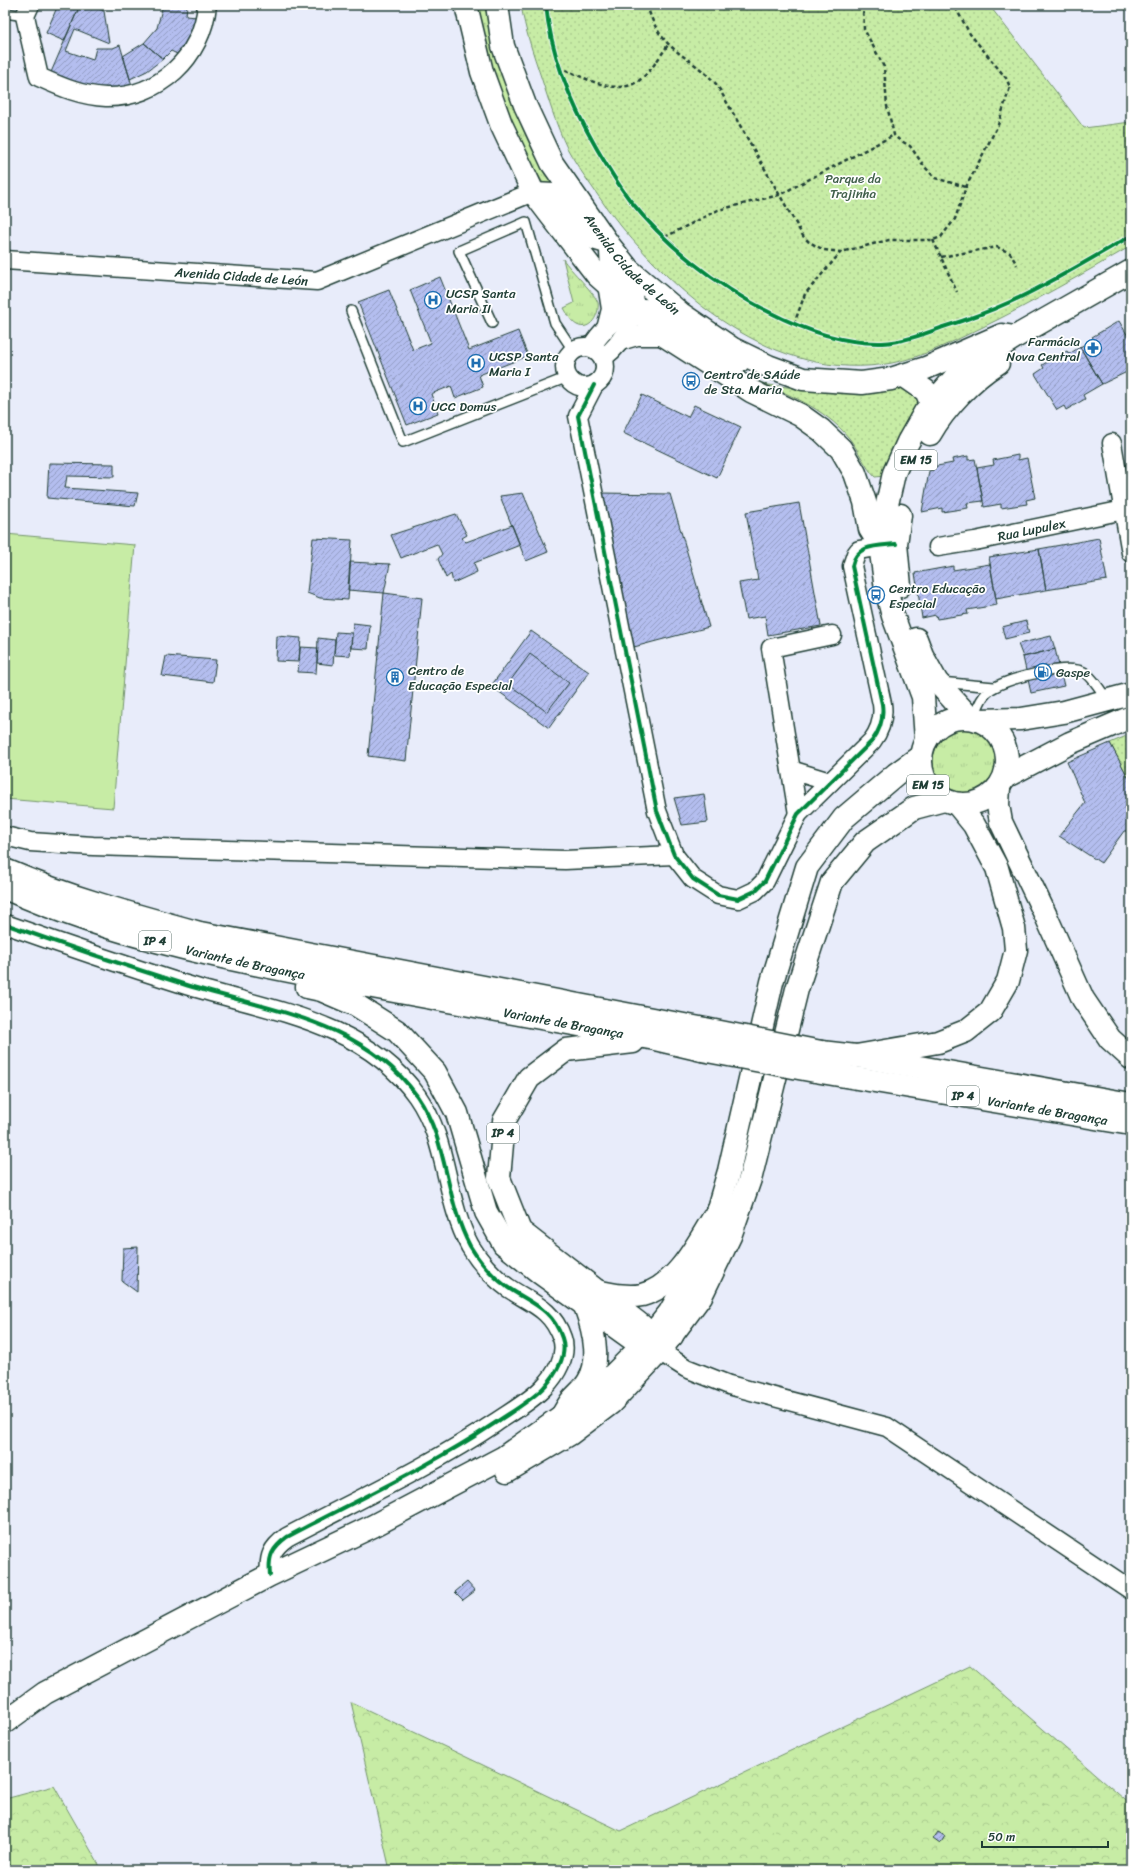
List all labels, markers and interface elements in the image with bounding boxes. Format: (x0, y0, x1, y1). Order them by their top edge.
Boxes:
park label: Parque da Trajinha (825, 167, 882, 205)
street label: Avenida Cidade de León (577, 207, 685, 321)
street label: Avenida Cidade de León (173, 260, 309, 292)
place label: UCSP Santa Maria II (446, 282, 516, 320)
hospital icon: UCSP Santa Maria II (423, 290, 443, 310)
place label: Farmácia Nova Central (1006, 330, 1080, 368)
pharmacy icon: Farmácia Nova Central (1083, 338, 1103, 358)
place label: UCSP Santa Maria I (489, 345, 559, 383)
hospital icon: UCSP Santa Maria I (466, 353, 486, 373)
place label: Centro de SAúde de Sta. Maria (704, 363, 801, 401)
bus stop icon: Centro de SAúde de Sta. Maria (681, 371, 701, 391)
place label: UCC Domus (431, 395, 497, 418)
hospital icon: UCC Domus (408, 396, 428, 416)
road number: EM 15 (895, 450, 937, 470)
street label: Rua Lupulex (995, 511, 1068, 548)
place label: Centro Educação Especial (889, 577, 986, 615)
bus stop icon: Centro Educação Especial (866, 585, 886, 605)
place label: Centro de Educação Especial (408, 659, 512, 697)
place label: Gaspe (1056, 661, 1090, 684)
fuel station icon: Gaspe (1033, 662, 1053, 682)
building icon: Centro de Educação Especial (385, 667, 405, 687)
road number: EM 15 (907, 775, 949, 795)
road number: IP 4 (139, 931, 171, 951)
street label: Variante de Bragança (183, 938, 307, 986)
street label: Variante de Bragança (502, 1001, 626, 1045)
road number: IP 4 (947, 1086, 979, 1106)
street label: Variante de Bragança (986, 1089, 1110, 1132)
road number: IP 4 (487, 1123, 519, 1143)
scale bar (982, 1823, 1108, 1849)
text: 50 m (988, 1826, 1015, 1848)

